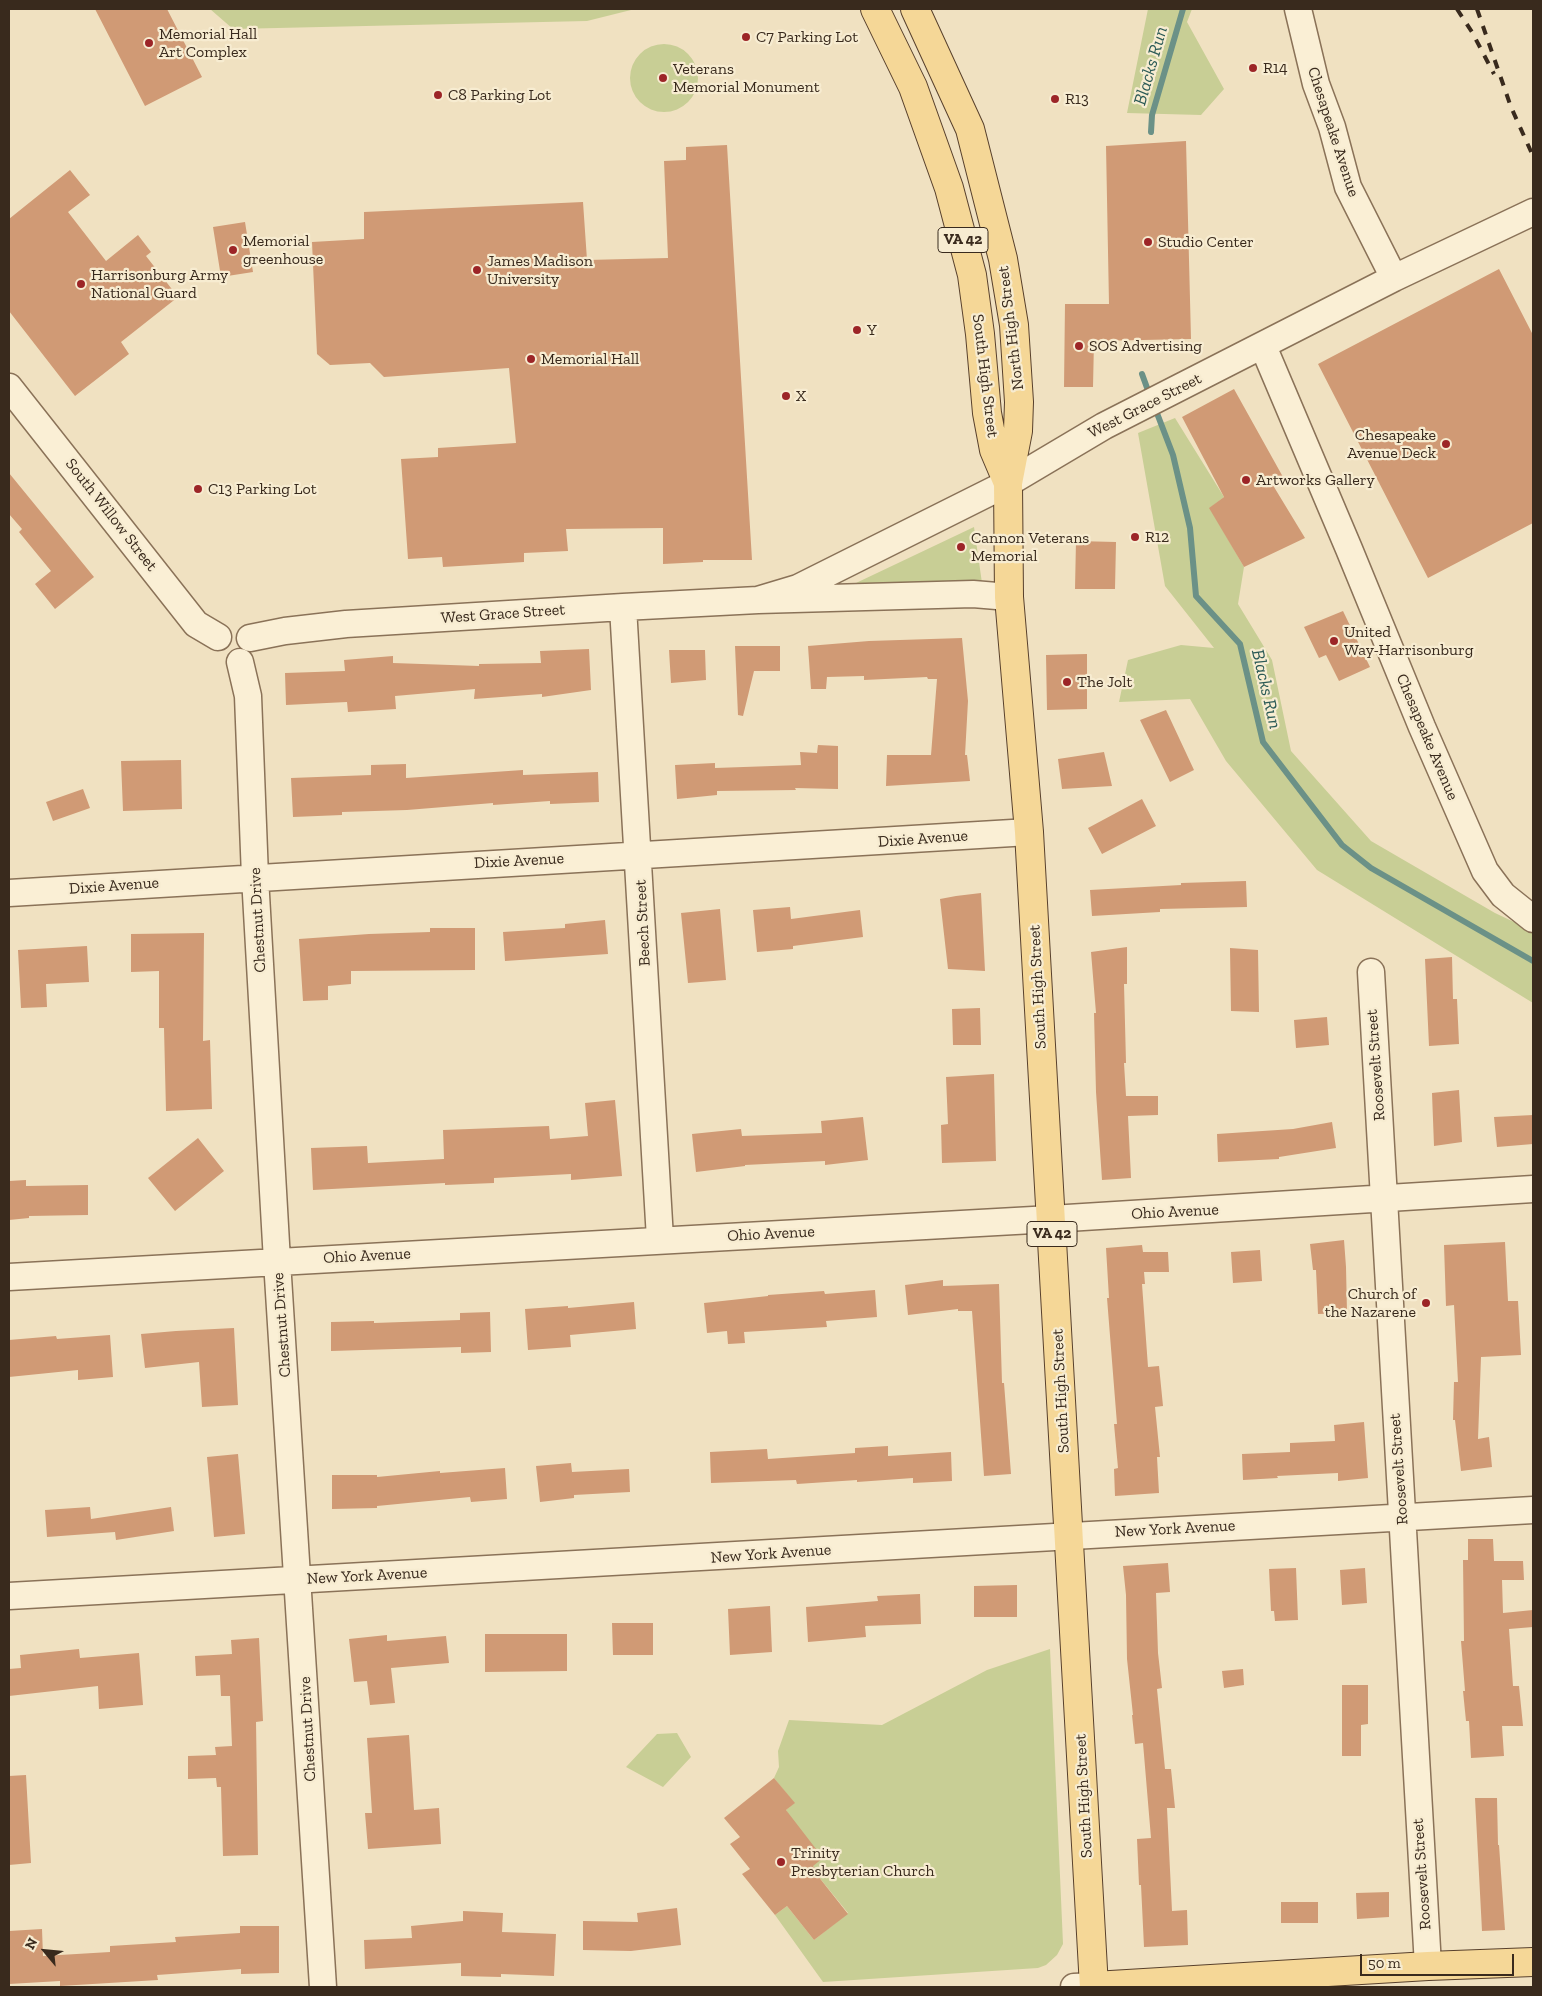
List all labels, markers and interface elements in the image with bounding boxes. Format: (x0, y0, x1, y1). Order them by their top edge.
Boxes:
place label: Memorial Hall Art Complex (159, 24, 257, 62)
water label: Blacks Run (1129, 24, 1173, 108)
place label: C7 Parking Lot (756, 27, 858, 47)
marker: C7 Parking Lot (740, 31, 752, 43)
marker: Memorial Hall Art Complex (143, 37, 155, 49)
place label: R14 (1263, 58, 1288, 78)
place label: Veterans Memorial Monument (673, 59, 820, 97)
marker: R14 (1247, 62, 1259, 74)
street label: Chesapeake Avenue (1303, 65, 1363, 199)
marker: Veterans Memorial Monument (657, 72, 669, 84)
place label: C8 Parking Lot (448, 85, 551, 105)
marker: C8 Parking Lot (432, 89, 444, 101)
place label: R13 (1065, 89, 1089, 109)
marker: R13 (1049, 93, 1061, 105)
road number: VA 42 (938, 228, 988, 252)
place label: Memorial greenhouse (243, 231, 323, 269)
place label: Studio Center (1158, 232, 1254, 252)
marker: Studio Center (1142, 236, 1154, 248)
marker: Memorial greenhouse (227, 244, 239, 256)
place label: James Madison University (487, 251, 593, 289)
marker: James Madison University (471, 264, 483, 276)
place label: Harrisonburg Army National Guard (91, 265, 228, 303)
street label: North High Street (994, 265, 1028, 391)
marker: Harrisonburg Army National Guard (75, 278, 87, 290)
street label: South High Street (968, 313, 1002, 439)
place label: Y (867, 320, 877, 340)
marker: Y (851, 324, 863, 336)
place label: SOS Advertising (1089, 336, 1202, 356)
marker: SOS Advertising (1073, 340, 1085, 352)
place label: Memorial Hall (541, 349, 639, 369)
marker: Memorial Hall (525, 353, 537, 365)
street label: West Grace Street (1085, 369, 1205, 443)
place label: X (796, 386, 806, 406)
marker: X (780, 390, 792, 402)
place label: Chesapeake Avenue Deck (1347, 425, 1436, 463)
marker: Chesapeake Avenue Deck (1440, 438, 1452, 450)
street label: South Willow Street (61, 455, 161, 575)
place label: Artworks Gallery (1256, 470, 1375, 490)
marker: Artworks Gallery (1240, 474, 1252, 486)
place label: C13 Parking Lot (208, 479, 317, 499)
marker: C13 Parking Lot (192, 483, 204, 495)
place label: R12 (1145, 527, 1169, 547)
place label: Cannon Veterans Memorial (971, 528, 1089, 566)
marker: R12 (1129, 531, 1141, 543)
marker: Cannon Veterans Memorial (955, 541, 967, 553)
street label: West Grace Street (440, 600, 566, 628)
place label: United Way-Harrisonburg (1344, 622, 1474, 660)
marker: United Way-Harrisonburg (1328, 635, 1340, 647)
water label: Blacks Run (1246, 647, 1286, 731)
street label: Chesapeake Avenue (1392, 671, 1462, 803)
place label: The Jolt (1077, 672, 1132, 692)
marker: The Jolt (1061, 676, 1073, 688)
street label: Dixie Avenue (877, 826, 969, 852)
street label: Dixie Avenue (473, 849, 565, 873)
street label: Chestnut Drive (246, 867, 270, 973)
street label: Dixie Avenue (68, 873, 160, 899)
street label: Beech Street (631, 879, 655, 967)
street label: South High Street (1025, 924, 1051, 1050)
street label: Roosevelt Street (1363, 1009, 1389, 1121)
street label: Ohio Avenue (1131, 1200, 1219, 1224)
street label: Ohio Avenue (727, 1222, 815, 1246)
road number: VA 42 (1027, 1222, 1077, 1246)
street label: Ohio Avenue (323, 1244, 411, 1268)
street label: Chestnut Drive (269, 1272, 295, 1378)
place label: Church of the Nazarene (1325, 1284, 1416, 1322)
marker: Church of the Nazarene (1420, 1297, 1432, 1309)
street label: South High Street (1048, 1328, 1074, 1454)
street label: Roosevelt Street (1386, 1413, 1412, 1525)
street label: New York Avenue (1114, 1516, 1236, 1542)
street label: New York Avenue (710, 1540, 832, 1568)
street label: New York Avenue (306, 1563, 428, 1589)
street label: Chestnut Drive (296, 1676, 320, 1782)
street label: South High Street (1071, 1733, 1097, 1859)
street label: Roosevelt Street (1409, 1818, 1435, 1930)
place label: Trinity Presbyterian Church (791, 1843, 934, 1881)
marker: Trinity Presbyterian Church (775, 1856, 787, 1868)
north arrow (20, 1926, 70, 1976)
text: N (21, 1935, 41, 1952)
scale bar (1362, 1944, 1516, 1976)
text: 50 m (1368, 1954, 1401, 1972)

